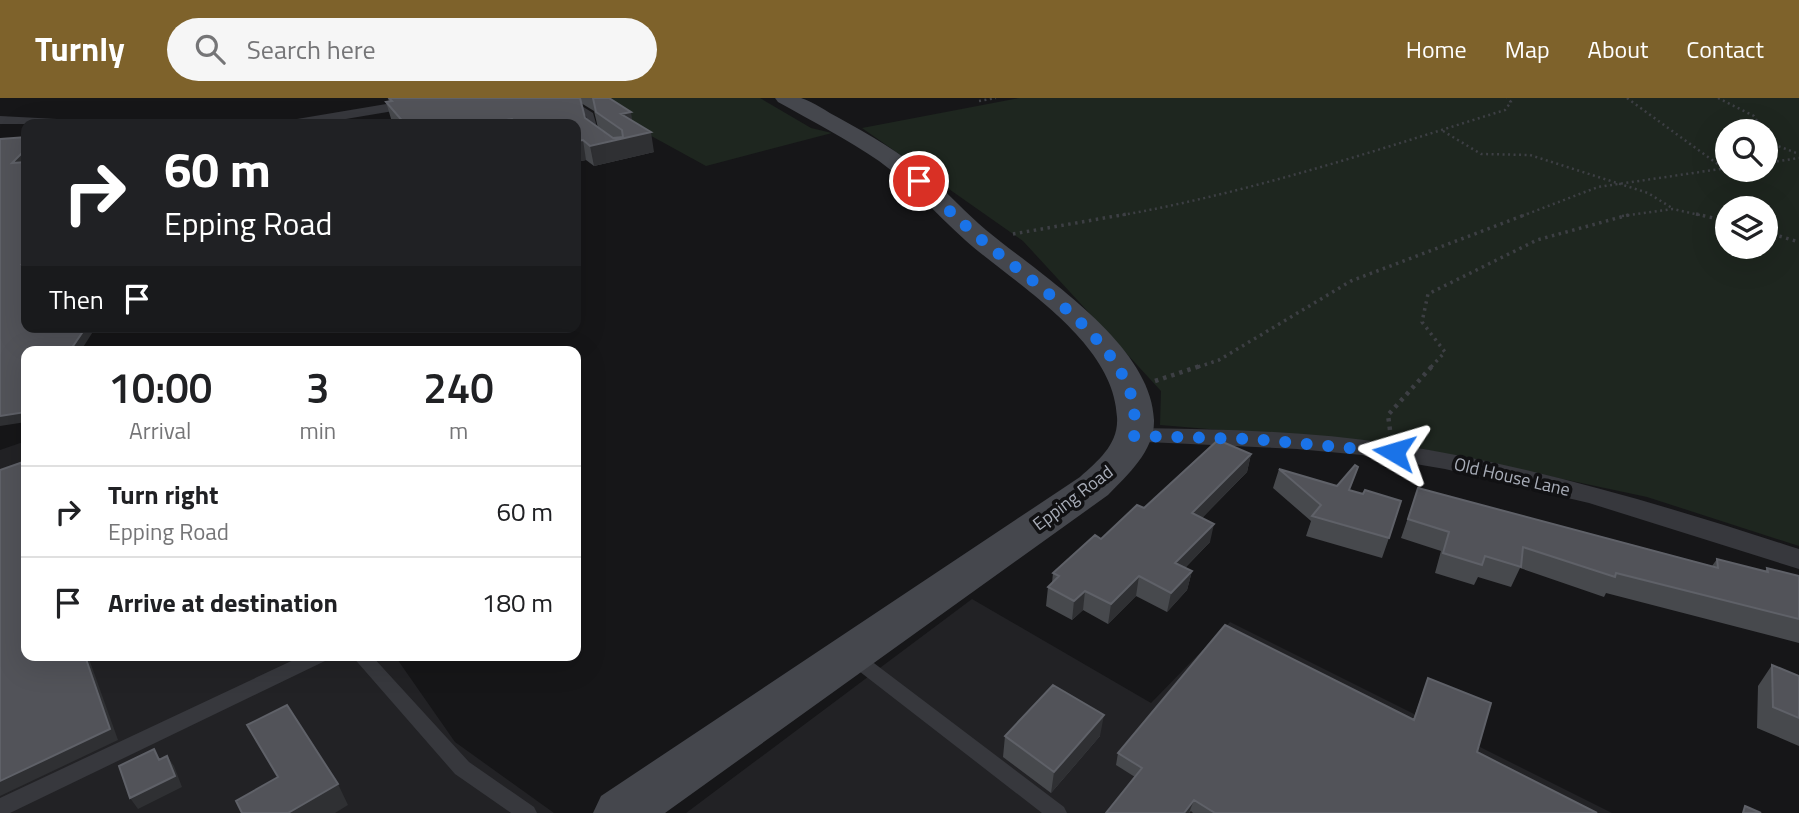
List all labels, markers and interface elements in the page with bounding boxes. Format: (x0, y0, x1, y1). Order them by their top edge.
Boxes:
search box (167, 18, 657, 81)
text: Turnly (35, 24, 125, 74)
icon: search (191, 30, 229, 68)
text: Search here (247, 30, 376, 69)
text: Home (1406, 31, 1467, 67)
text: Map (1505, 31, 1550, 67)
text: About (1588, 31, 1648, 67)
text: Contact (1686, 31, 1764, 67)
map controls (1715, 119, 1778, 259)
button: search (1715, 119, 1778, 182)
text: 60 m (164, 131, 271, 206)
icon: right (49, 147, 140, 238)
pin (889, 151, 949, 211)
icon: arrive (900, 162, 938, 200)
button: layers (1715, 196, 1778, 259)
text: Epping Road (164, 199, 332, 247)
text: Then (49, 280, 104, 319)
icon: arrive (118, 280, 156, 318)
text: 10:00 (108, 355, 212, 419)
text: 3 (306, 355, 330, 419)
text: 240 (423, 355, 494, 419)
text: Arrival (129, 413, 191, 448)
text: min (299, 413, 336, 448)
text: m (449, 413, 468, 448)
position arrow (1357, 415, 1431, 489)
street label: Old House Lane (1451, 450, 1573, 503)
street label: Epping Road (1027, 458, 1119, 537)
text: Turn right (108, 475, 219, 514)
text: 60 m (496, 492, 553, 531)
icon: right (49, 493, 87, 531)
text: Epping Road (108, 514, 229, 549)
text: Arrive at destination (108, 583, 338, 622)
text: 180 m (482, 583, 553, 622)
icon: arrive (49, 584, 87, 622)

